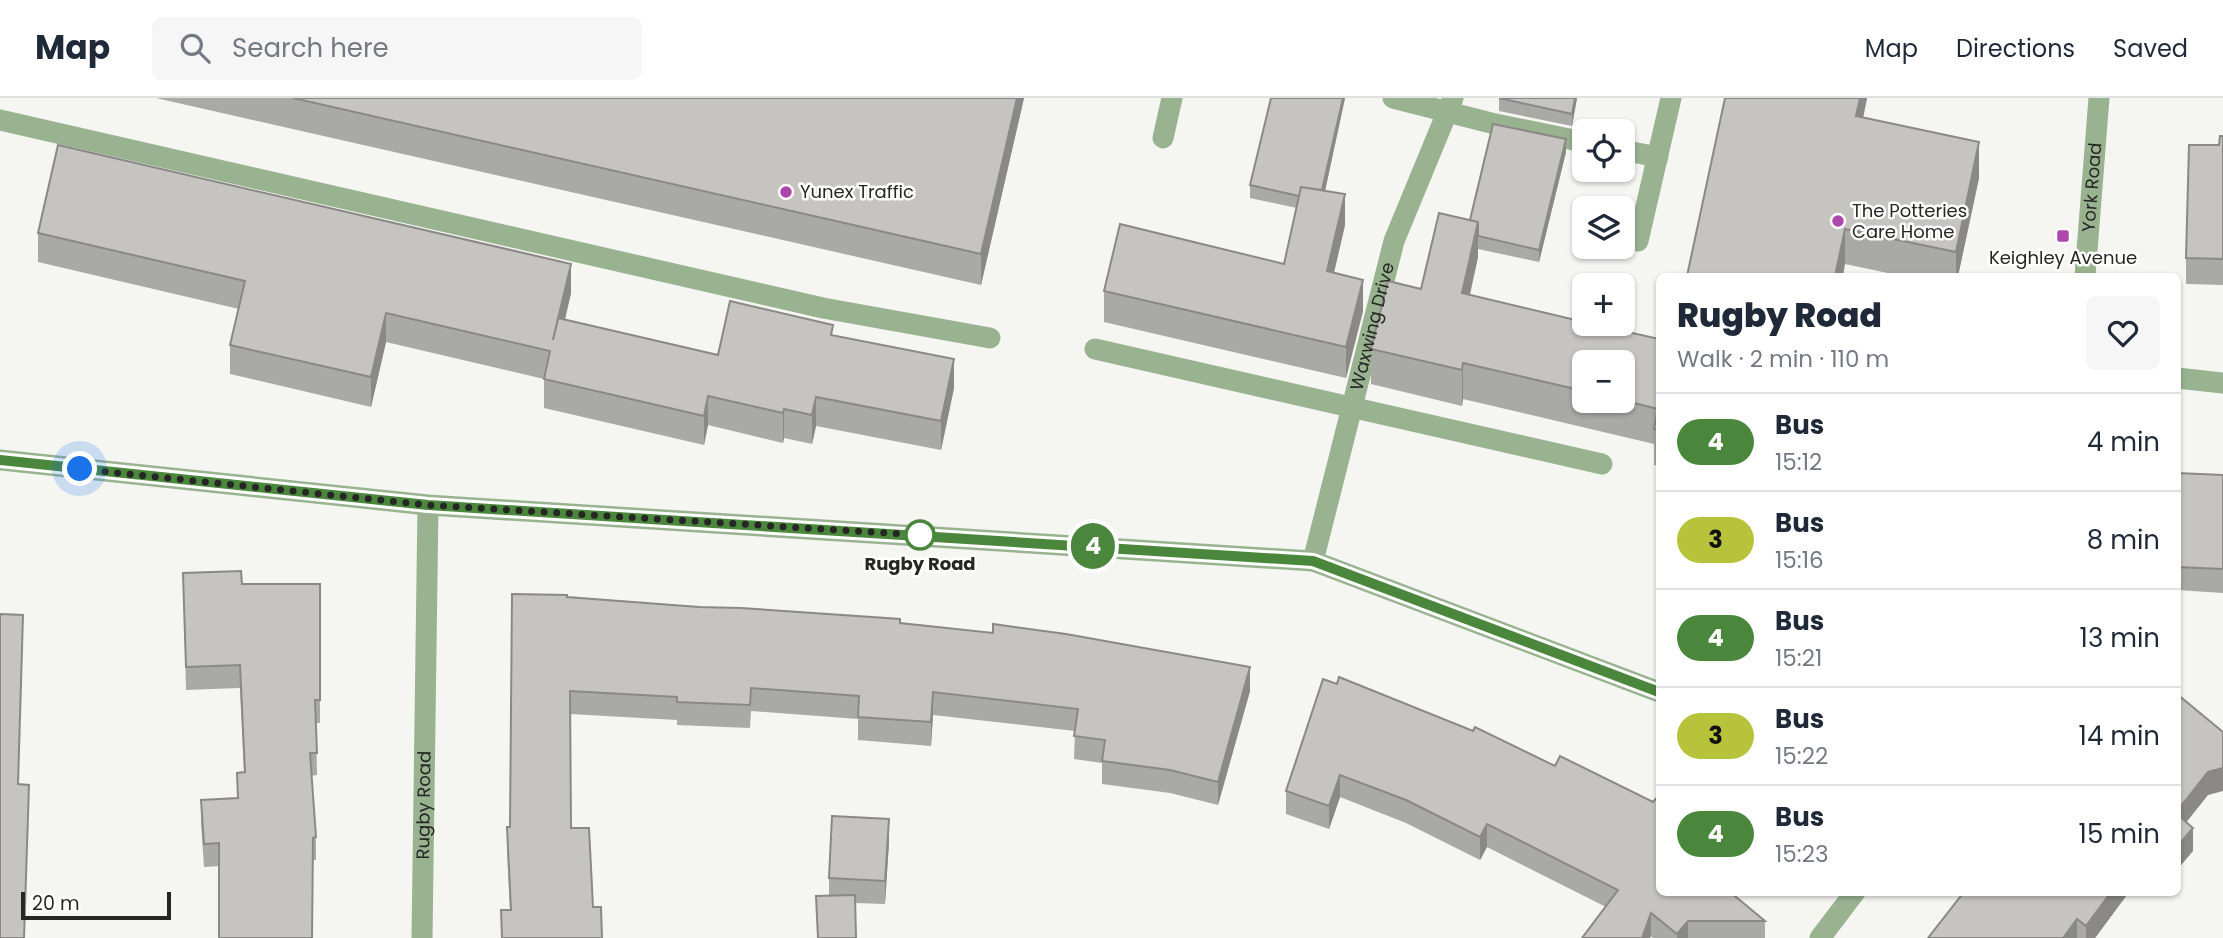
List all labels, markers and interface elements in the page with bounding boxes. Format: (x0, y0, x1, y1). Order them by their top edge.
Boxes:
search box (152, 17, 642, 80)
text: Map (35, 24, 110, 71)
icon: search (176, 29, 214, 67)
text: Search here (232, 30, 389, 66)
text: Map (1865, 32, 1918, 65)
text: Directions (1956, 32, 2075, 65)
text: Saved (2113, 32, 2188, 65)
map controls (1572, 119, 1635, 413)
button: locate (1572, 119, 1635, 182)
street label: York Road (2076, 142, 2107, 233)
place label: Yunex Traffic (800, 179, 914, 204)
marker: Yunex Traffic (778, 184, 794, 200)
button: layers (1572, 196, 1635, 259)
place label: The Potteries Care Home (1852, 198, 1967, 244)
marker: The Potteries Care Home (1830, 213, 1846, 229)
marker: Keighley Avenue (2055, 228, 2071, 244)
place label: Keighley Avenue (1989, 245, 2137, 270)
street label: Waxwing Drive (1344, 260, 1400, 393)
button: + (1572, 273, 1635, 336)
text: Rugby Road (1677, 292, 1882, 339)
button: heart (2086, 296, 2160, 370)
text: Walk · 2 min · 110 m (1677, 343, 1889, 375)
button: − (1572, 350, 1635, 413)
text: Bus (1775, 407, 1824, 443)
text: 4 min (2087, 424, 2160, 460)
text: 4 (1707, 425, 1724, 458)
text: 15:12 (1775, 446, 1822, 478)
your location (62, 451, 97, 486)
text: Bus (1775, 505, 1824, 541)
marker: Rugby Road (905, 520, 935, 550)
text: 8 min (2087, 522, 2160, 558)
line badge: 4 (1070, 523, 1116, 569)
text: 3 (1708, 523, 1723, 556)
text: 4 (1085, 529, 1101, 562)
text: 15:16 (1775, 544, 1824, 576)
place label: Rugby Road (864, 551, 976, 576)
text: Bus (1775, 603, 1824, 639)
text: 13 min (2080, 620, 2160, 656)
text: 4 (1707, 621, 1724, 654)
text: 15:21 (1775, 642, 1822, 674)
text: Bus (1775, 701, 1824, 737)
text: 14 min (2079, 718, 2160, 754)
text: 3 (1708, 719, 1723, 752)
text: 15:22 (1775, 740, 1828, 772)
street label: Rugby Road (410, 751, 437, 859)
text: Bus (1775, 799, 1824, 835)
text: 15 min (2079, 816, 2160, 852)
text: 4 (1707, 817, 1724, 850)
text: 15:23 (1775, 838, 1828, 870)
scale bar (21, 889, 172, 921)
text: 20 m (32, 890, 80, 917)

